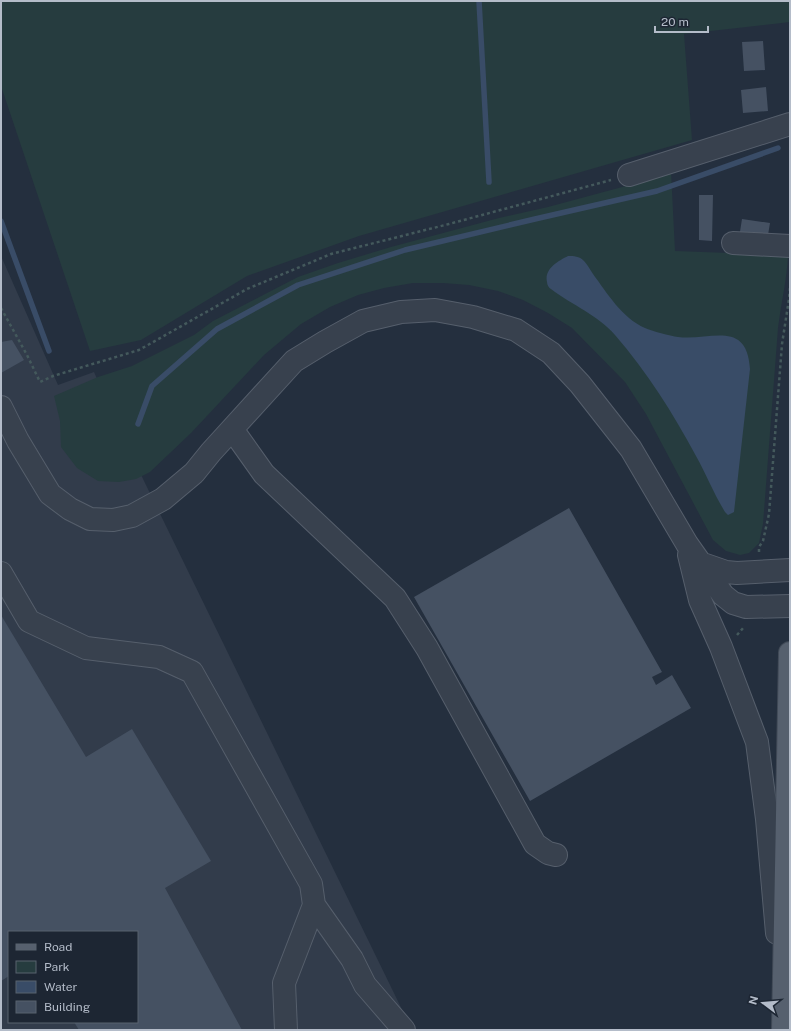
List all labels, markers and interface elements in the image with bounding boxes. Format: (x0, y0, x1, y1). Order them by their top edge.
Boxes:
scale bar (655, 8, 708, 34)
text: 20 m (661, 15, 689, 29)
legend (8, 931, 138, 1023)
text: Road (44, 940, 72, 954)
text: Park (44, 960, 70, 974)
text: Water (44, 980, 78, 994)
north arrow (743, 983, 783, 1023)
text: N (746, 994, 760, 1006)
text: Building (44, 1000, 90, 1014)

